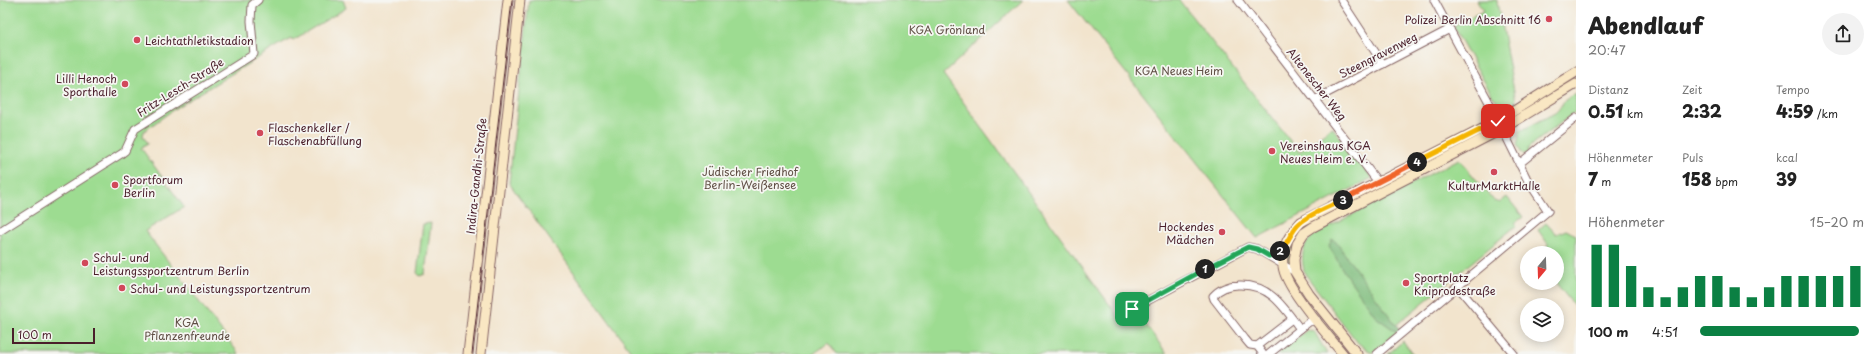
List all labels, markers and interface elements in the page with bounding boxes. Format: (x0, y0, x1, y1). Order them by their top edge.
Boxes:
text: Abendlauf (1588, 8, 1703, 41)
place label: Polizei Berlin Abschnitt 16 (1405, 11, 1541, 28)
button: share (1822, 13, 1864, 55)
marker: Polizei Berlin Abschnitt 16 (1544, 14, 1554, 24)
park label: KGA Grönland (909, 21, 986, 38)
street label: Steengravenweg (1336, 28, 1420, 82)
place label: Leichtathletikstadion (145, 32, 254, 49)
marker: Leichtathletikstadion (132, 35, 142, 45)
text: 20:47 (1588, 40, 1626, 59)
street label: Altenescher Weg (1283, 44, 1351, 124)
street label: Fritz-Lesch-Straße (133, 53, 227, 121)
park label: KGA Neues Heim (1135, 62, 1223, 79)
place label: Lilli Henoch Sporthalle (56, 70, 117, 100)
marker: Lilli Henoch Sporthalle (120, 79, 130, 89)
text: Distanz (1588, 81, 1628, 98)
text: Zeit (1682, 81, 1702, 98)
text: Tempo (1776, 81, 1810, 98)
text: 0.51 (1588, 98, 1623, 124)
text: 2:32 (1682, 98, 1722, 124)
text: 4:59 (1776, 98, 1813, 124)
pin (1481, 104, 1515, 138)
text: km (1623, 105, 1643, 122)
text: /km (1813, 105, 1838, 122)
icon: check (1487, 110, 1509, 132)
street label: Indira-Gandhi-Straße (461, 117, 491, 235)
place label: Flaschenkeller / Flaschenabfüllung (268, 119, 362, 149)
marker: Flaschenkeller / Flaschenabfüllung (255, 128, 265, 138)
place label: Vereinshaus KGA Neues Heim e. V. (1280, 137, 1371, 167)
marker: Vereinshaus KGA Neues Heim e. V. (1267, 146, 1277, 156)
text: Höhenmeter (1588, 149, 1653, 166)
text: Puls (1682, 149, 1703, 166)
text: kcal (1776, 149, 1798, 166)
pin: 4 (1407, 152, 1427, 172)
text: 4 (1413, 153, 1421, 170)
park label: Jüdischer Friedhof Berlin-Weißensee (702, 163, 799, 193)
text: 7 (1588, 166, 1598, 192)
text: 158 (1682, 166, 1712, 192)
text: 39 (1776, 166, 1797, 192)
marker: KulturMarktHalle (1489, 167, 1499, 177)
place label: Sportforum Berlin (123, 171, 183, 201)
text: m (1598, 173, 1611, 190)
text: bpm (1712, 173, 1738, 190)
place label: KulturMarktHalle (1448, 177, 1540, 194)
marker: Sportforum Berlin (110, 180, 120, 190)
pin: 3 (1333, 190, 1353, 210)
text: 3 (1339, 191, 1347, 208)
text: Höhenmeter (1588, 212, 1665, 231)
text: 15–20 m (1810, 212, 1864, 231)
place label: Hockendes Mädchen (1159, 218, 1214, 248)
marker: Hockendes Mädchen (1217, 227, 1227, 237)
pin: 2 (1270, 241, 1290, 261)
text: 2 (1276, 242, 1284, 259)
north arrow (1520, 246, 1564, 290)
map controls (1520, 246, 1564, 342)
place label: Schul- und Leistungssportzentrum Berlin (93, 249, 249, 279)
marker: Schul- und Leistungssportzentrum Berlin (80, 258, 90, 268)
pin: 1 (1195, 259, 1215, 279)
text: 1 (1202, 260, 1208, 277)
place label: Sportplatz Kniprodestraße (1414, 269, 1496, 299)
marker: Sportplatz Kniprodestraße (1401, 278, 1411, 288)
place label: Schul- und Leistungssportzentrum (130, 280, 310, 297)
marker: Schul- und Leistungssportzentrum (117, 283, 127, 293)
pin (1115, 292, 1149, 326)
icon: arrive (1121, 298, 1143, 320)
button: layers (1520, 298, 1564, 342)
park label: KGA Pflanzenfreunde (144, 314, 230, 344)
text: 100 m (1588, 322, 1629, 341)
text: 4:51 (1652, 322, 1678, 341)
scale bar (12, 326, 95, 345)
text: 100 m (18, 326, 52, 343)

